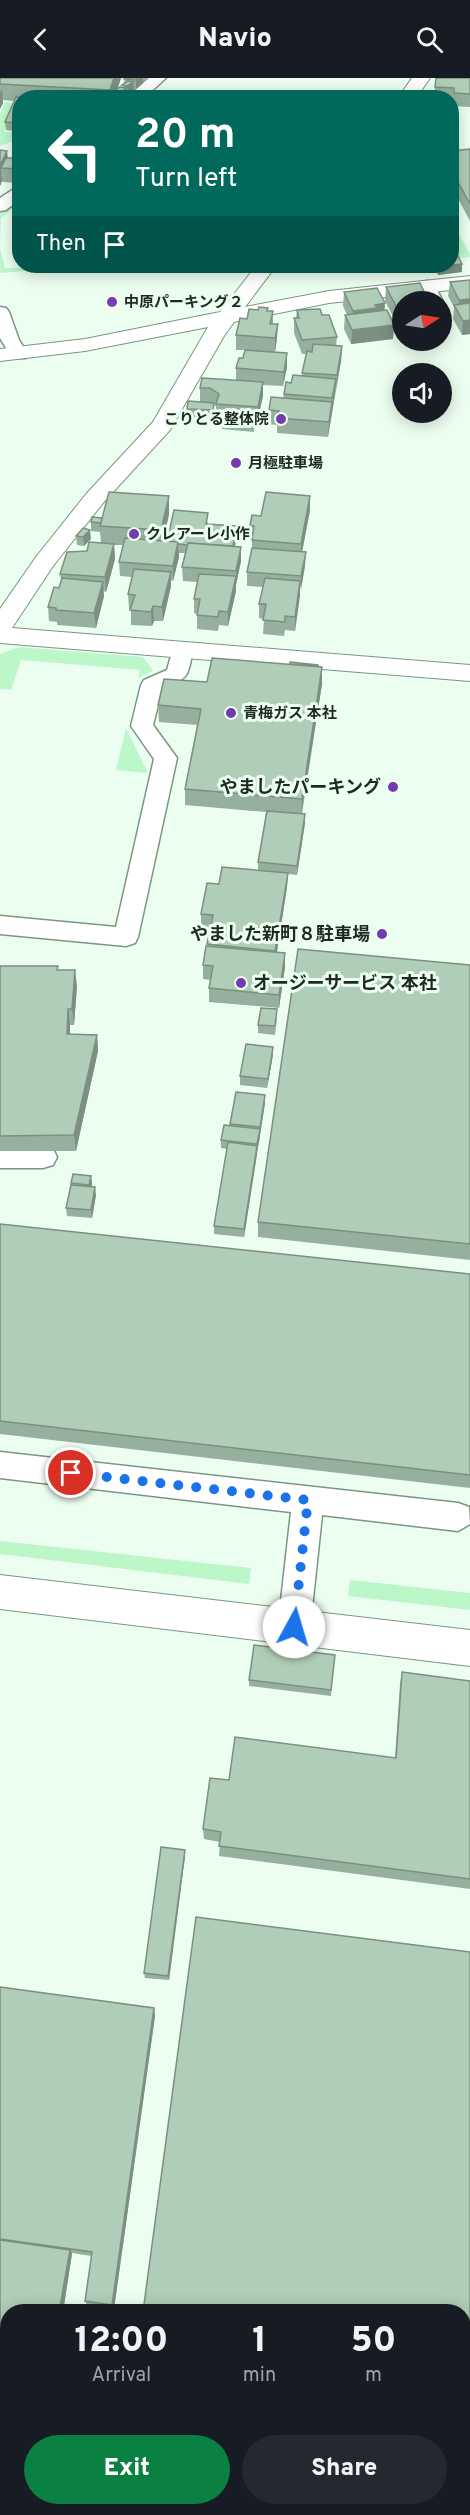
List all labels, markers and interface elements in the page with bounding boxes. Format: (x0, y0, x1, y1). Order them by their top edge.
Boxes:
text: Navio (198, 22, 272, 56)
icon: back (24, 23, 57, 56)
icon: search (413, 23, 446, 56)
text: 20 m (135, 110, 236, 163)
icon: left (36, 114, 114, 192)
text: Turn left (135, 162, 237, 196)
icon: arrive (98, 228, 131, 261)
text: Then (36, 231, 86, 258)
north arrow (392, 291, 452, 351)
map controls (392, 291, 452, 423)
place label: 中原パーキング２ (124, 294, 244, 313)
marker: 中原パーキング２ (105, 295, 119, 309)
button: sound (392, 363, 452, 423)
place label: こりとる整体院 (164, 411, 269, 430)
marker: こりとる整体院 (274, 412, 288, 426)
place label: 月極駐車場 (248, 455, 323, 474)
marker: 月極駐車場 (229, 456, 243, 470)
place label: クレアーレ小作 (146, 526, 250, 545)
marker: クレアーレ小作 (127, 527, 141, 541)
place label: 青梅ガス 本社 (243, 704, 337, 724)
marker: 青梅ガス 本社 (224, 706, 238, 720)
place label: やましたパーキング (220, 777, 381, 800)
marker: やましたパーキング (386, 780, 400, 794)
place label: やました新町８駐車場 (190, 924, 370, 947)
marker: やました新町８駐車場 (375, 927, 389, 941)
place label: オージーサービス 本社 (253, 973, 437, 996)
marker: オージーサービス 本社 (234, 976, 248, 990)
pin (45, 1447, 96, 1498)
icon: arrive (54, 1456, 87, 1489)
position arrow (262, 1595, 326, 1659)
text: 12:00 (75, 2319, 168, 2365)
text: 1 (252, 2319, 267, 2365)
text: 50 (351, 2319, 396, 2365)
text: Arrival (92, 2363, 151, 2389)
text: min (243, 2363, 276, 2389)
text: m (365, 2363, 382, 2389)
button: Exit (24, 2435, 230, 2504)
button: Share (242, 2435, 447, 2504)

